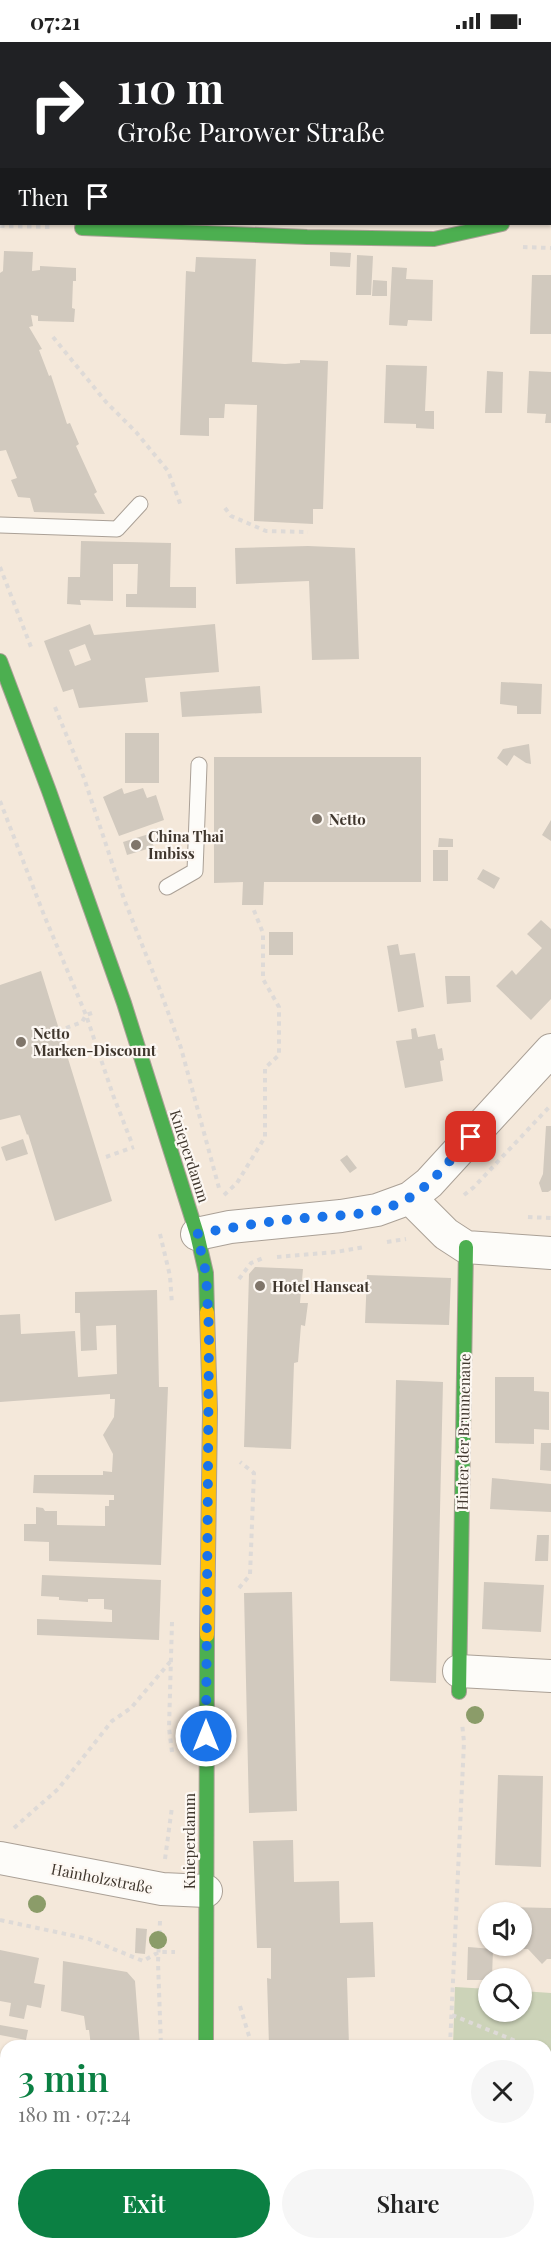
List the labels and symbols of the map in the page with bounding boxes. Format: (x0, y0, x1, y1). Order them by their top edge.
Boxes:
place label: Netto (329, 809, 366, 829)
marker: Netto (310, 812, 324, 826)
place label: China Thai Imbiss (148, 826, 224, 863)
marker: China Thai Imbiss (129, 838, 143, 852)
place label: Netto Marken-Discount (33, 1023, 157, 1060)
marker: Netto Marken-Discount (14, 1035, 28, 1049)
street label: Knieperdamm (166, 1107, 215, 1206)
pin (445, 1111, 496, 1162)
place label: Hotel Hanseat (272, 1276, 370, 1296)
marker: Hotel Hanseat (253, 1279, 267, 1293)
street label: Hinter der Brunnenaue (452, 1353, 474, 1511)
position arrow (174, 1704, 238, 1768)
street label: Knieperdamm (179, 1792, 199, 1889)
street label: Hainholzstraße (50, 1858, 154, 1898)

